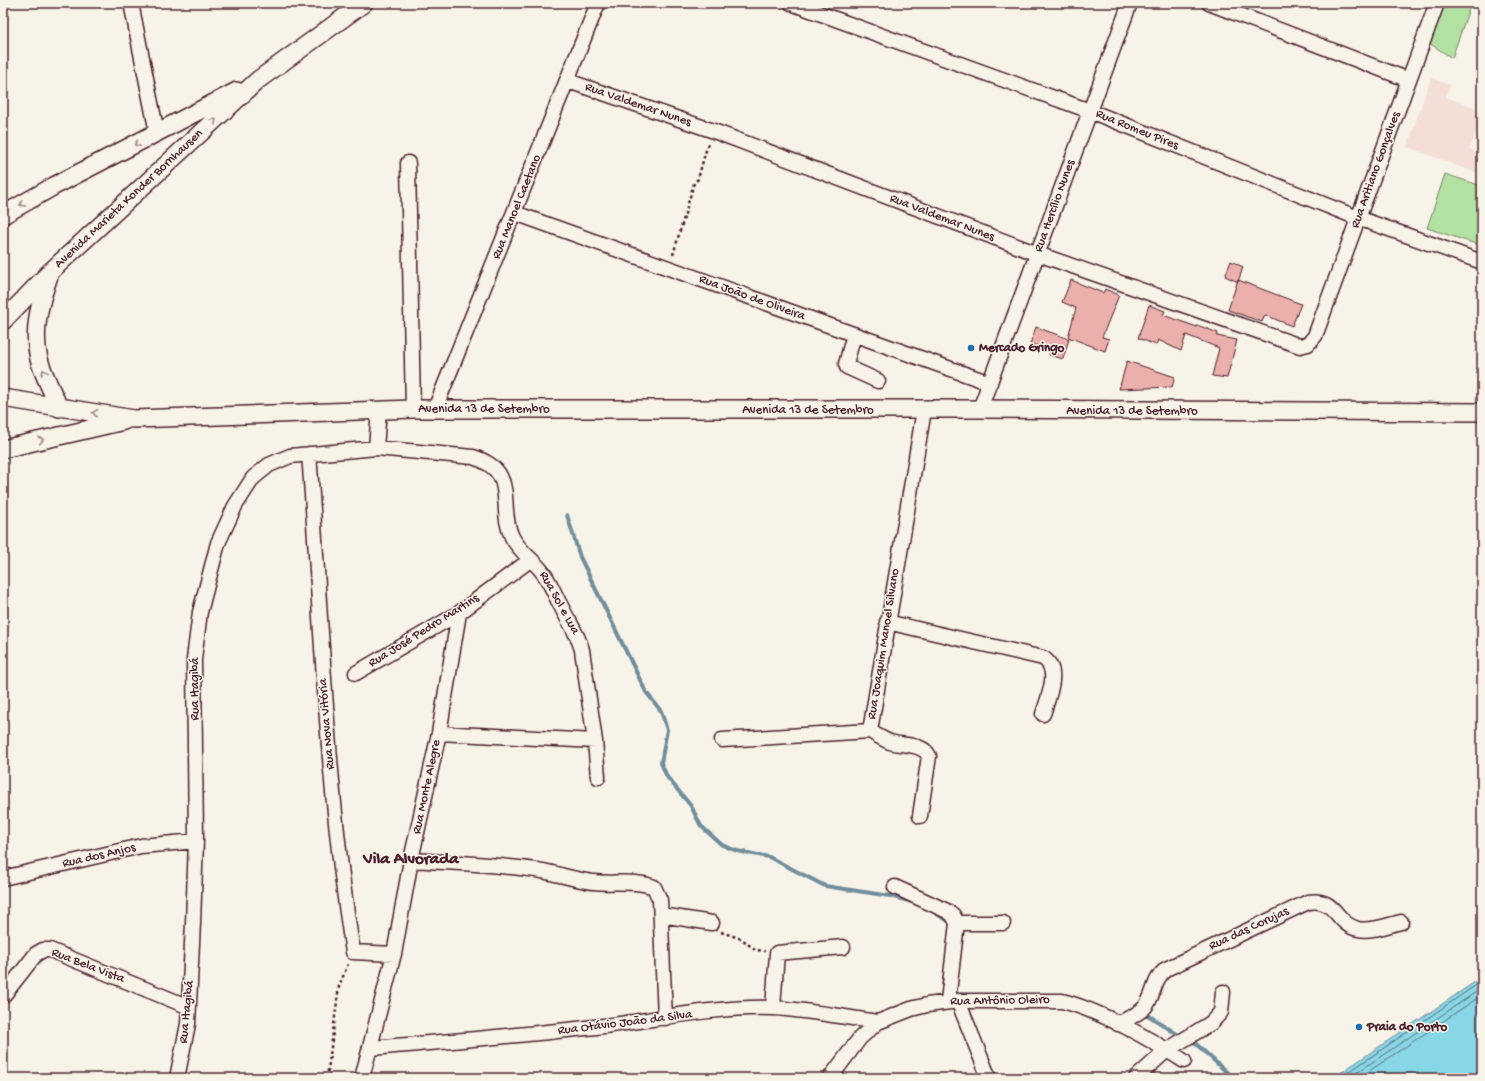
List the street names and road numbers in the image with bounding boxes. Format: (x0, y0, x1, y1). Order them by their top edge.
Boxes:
street label: Rua Valdemar Nunes (583, 80, 694, 131)
street label: Rua Romeu Pires (1093, 107, 1182, 154)
street label: Rua Aritiano Gonçalves (1348, 109, 1404, 230)
street label: Avenida Marieta Konder Bornhausen (52, 126, 207, 272)
street label: Rua Manoel Caetano (489, 152, 545, 261)
street label: Rua Hercílio Nunes (1031, 157, 1079, 254)
street label: Rua Valdemar Nunes (887, 191, 998, 245)
street label: Rua João de Oliveira (697, 272, 808, 324)
street label: Avenida 13 de Setembro (418, 402, 550, 417)
street label: Avenida 13 de Setembro (742, 403, 874, 418)
street label: Avenida 13 de Setembro (1066, 404, 1198, 419)
street label: Rua Joaquim Manoel Silvano (865, 567, 903, 720)
street label: Rua Sol e Lua (536, 569, 583, 638)
street label: Rua José Pedro Martins (366, 590, 483, 671)
street label: Rua Itagibá (188, 657, 203, 721)
street label: Rua Nova Vitória (315, 677, 338, 770)
street label: Rua Monte Alegre (410, 738, 444, 836)
street label: Rua dos Anjos (61, 840, 138, 872)
street label: Rua das Corujas (1207, 903, 1292, 954)
street label: Rua Bela Vista (49, 945, 127, 987)
street label: Rua Itagibá (176, 979, 198, 1044)
street label: Rua Antônio Oleiro (950, 993, 1050, 1009)
street label: Rua Otávio João da Silva (557, 1007, 694, 1039)

